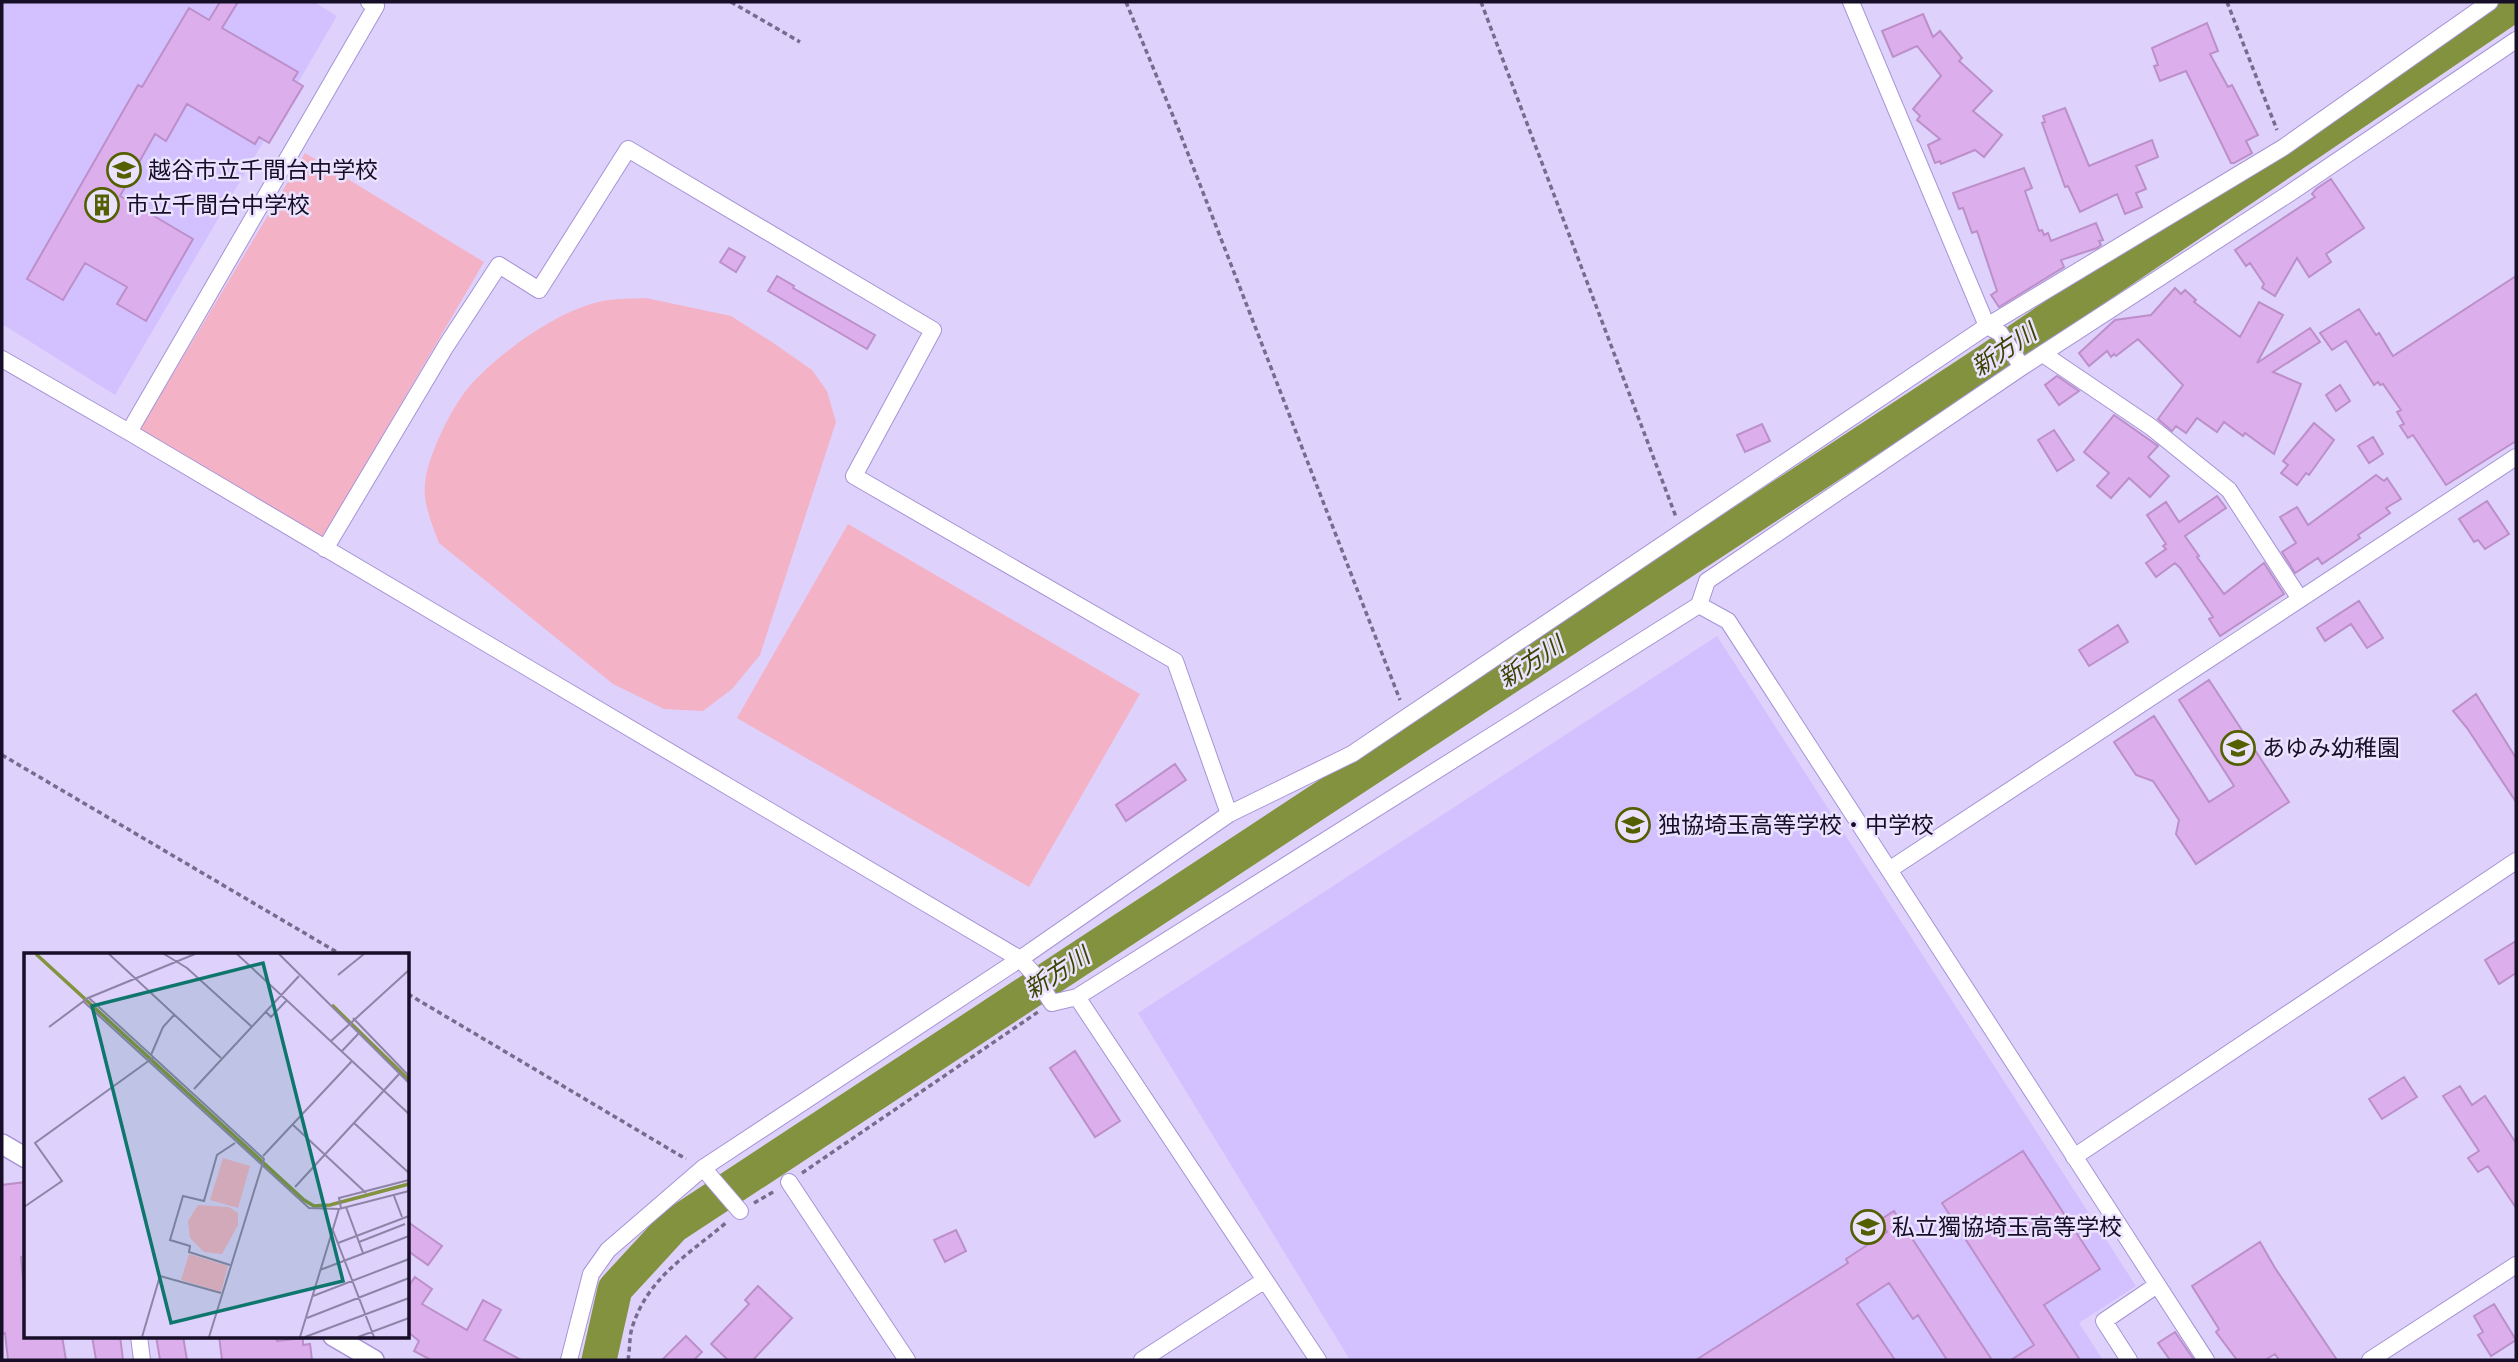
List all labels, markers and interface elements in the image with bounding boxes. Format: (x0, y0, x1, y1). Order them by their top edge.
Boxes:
school or university icon: 越谷市立千間台中学校 (105, 151, 143, 189)
place label: 越谷市立千間台中学校 (148, 155, 378, 184)
building icon: 市立千間台中学校 (83, 186, 121, 224)
place label: 市立千間台中学校 (126, 190, 310, 219)
water label: 新方川 (1965, 315, 2045, 383)
water label: 新方川 (1492, 627, 1572, 694)
school or university icon: あゆみ幼稚園 (2219, 729, 2257, 767)
place label: あゆみ幼稚園 (2262, 733, 2400, 762)
school or university icon: 独協埼玉高等学校・中学校 (1614, 806, 1652, 844)
place label: 独協埼玉高等学校・中学校 (1658, 810, 1934, 839)
water label: 新方川 (1018, 938, 1098, 1005)
inset map (24, 953, 410, 1338)
school or university icon: 私立獨協埼玉高等学校 (1849, 1208, 1887, 1246)
place label: 私立獨協埼玉高等学校 (1892, 1212, 2122, 1241)

